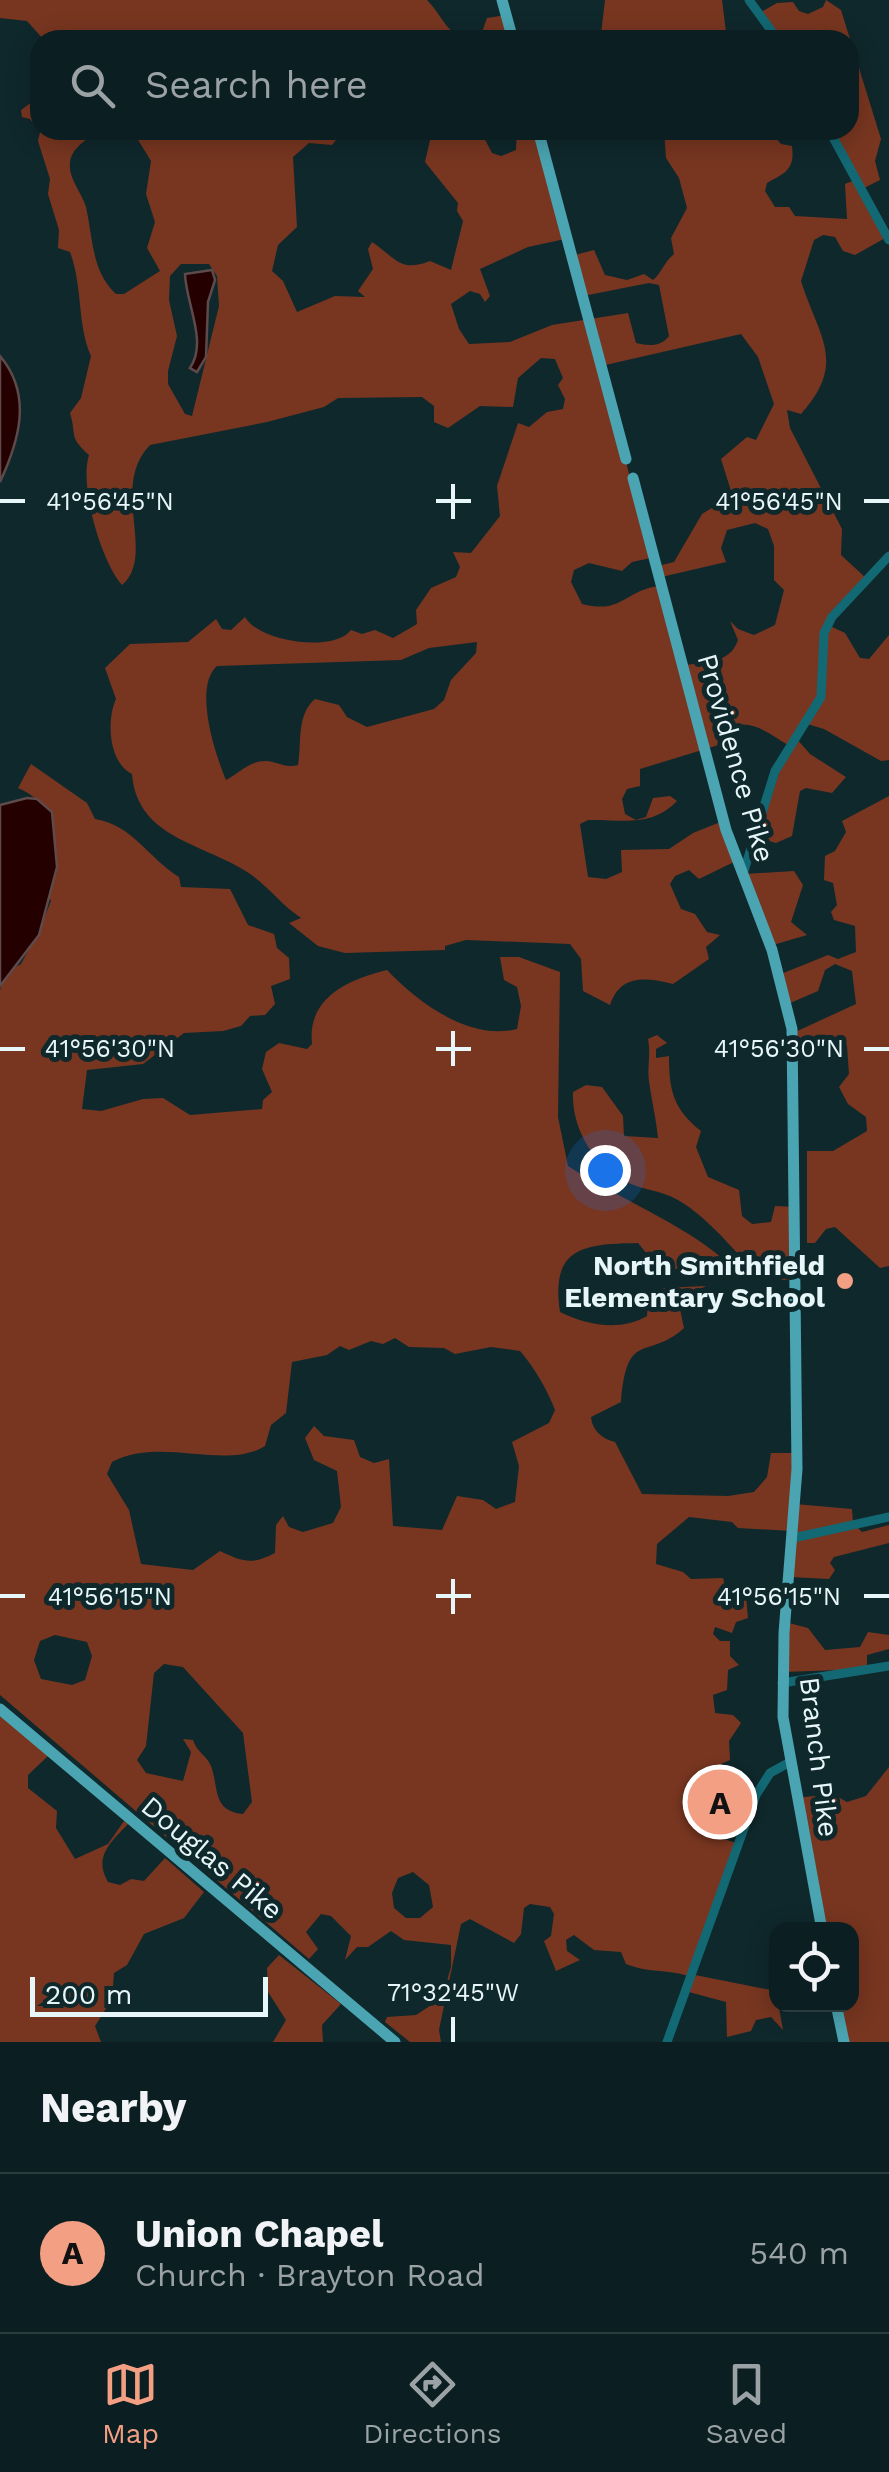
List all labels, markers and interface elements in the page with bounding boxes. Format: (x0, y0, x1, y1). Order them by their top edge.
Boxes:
search box (30, 30, 859, 140)
icon: search (65, 58, 120, 113)
text: Search here (145, 63, 368, 107)
text: 41°56'45"N (46, 487, 174, 516)
text: 41°56'45"N (715, 487, 843, 516)
street label: Providence Pike (690, 650, 782, 866)
text: 41°56'30"N (45, 1034, 175, 1063)
text: 41°56'30"N (714, 1034, 844, 1063)
your location (580, 1145, 631, 1196)
place label: North Smithfield Elementary School (564, 1249, 826, 1314)
marker: North Smithfield Elementary School (834, 1270, 856, 1292)
text: 41°56'15"N (48, 1582, 172, 1611)
text: 41°56'15"N (717, 1582, 841, 1611)
street label: Branch Pike (793, 1675, 845, 1839)
pin: A (688, 1764, 752, 1840)
street label: Douglas Pike (135, 1789, 289, 1927)
map controls (769, 1922, 859, 2012)
button: locate (769, 1922, 859, 2012)
scale bar (30, 1972, 268, 2016)
text: 200 m (45, 1978, 132, 2011)
text: 71°32'45"W (387, 1978, 519, 2007)
text: Nearby (40, 2083, 187, 2132)
text: Union Chapel (135, 2212, 383, 2256)
text: A (62, 2234, 83, 2272)
text: 540 m (750, 2234, 849, 2272)
text: Church · Brayton Road (135, 2256, 484, 2294)
tab: Map (102, 2357, 159, 2450)
tab: Directions (363, 2357, 502, 2450)
tab: Saved (706, 2357, 787, 2450)

